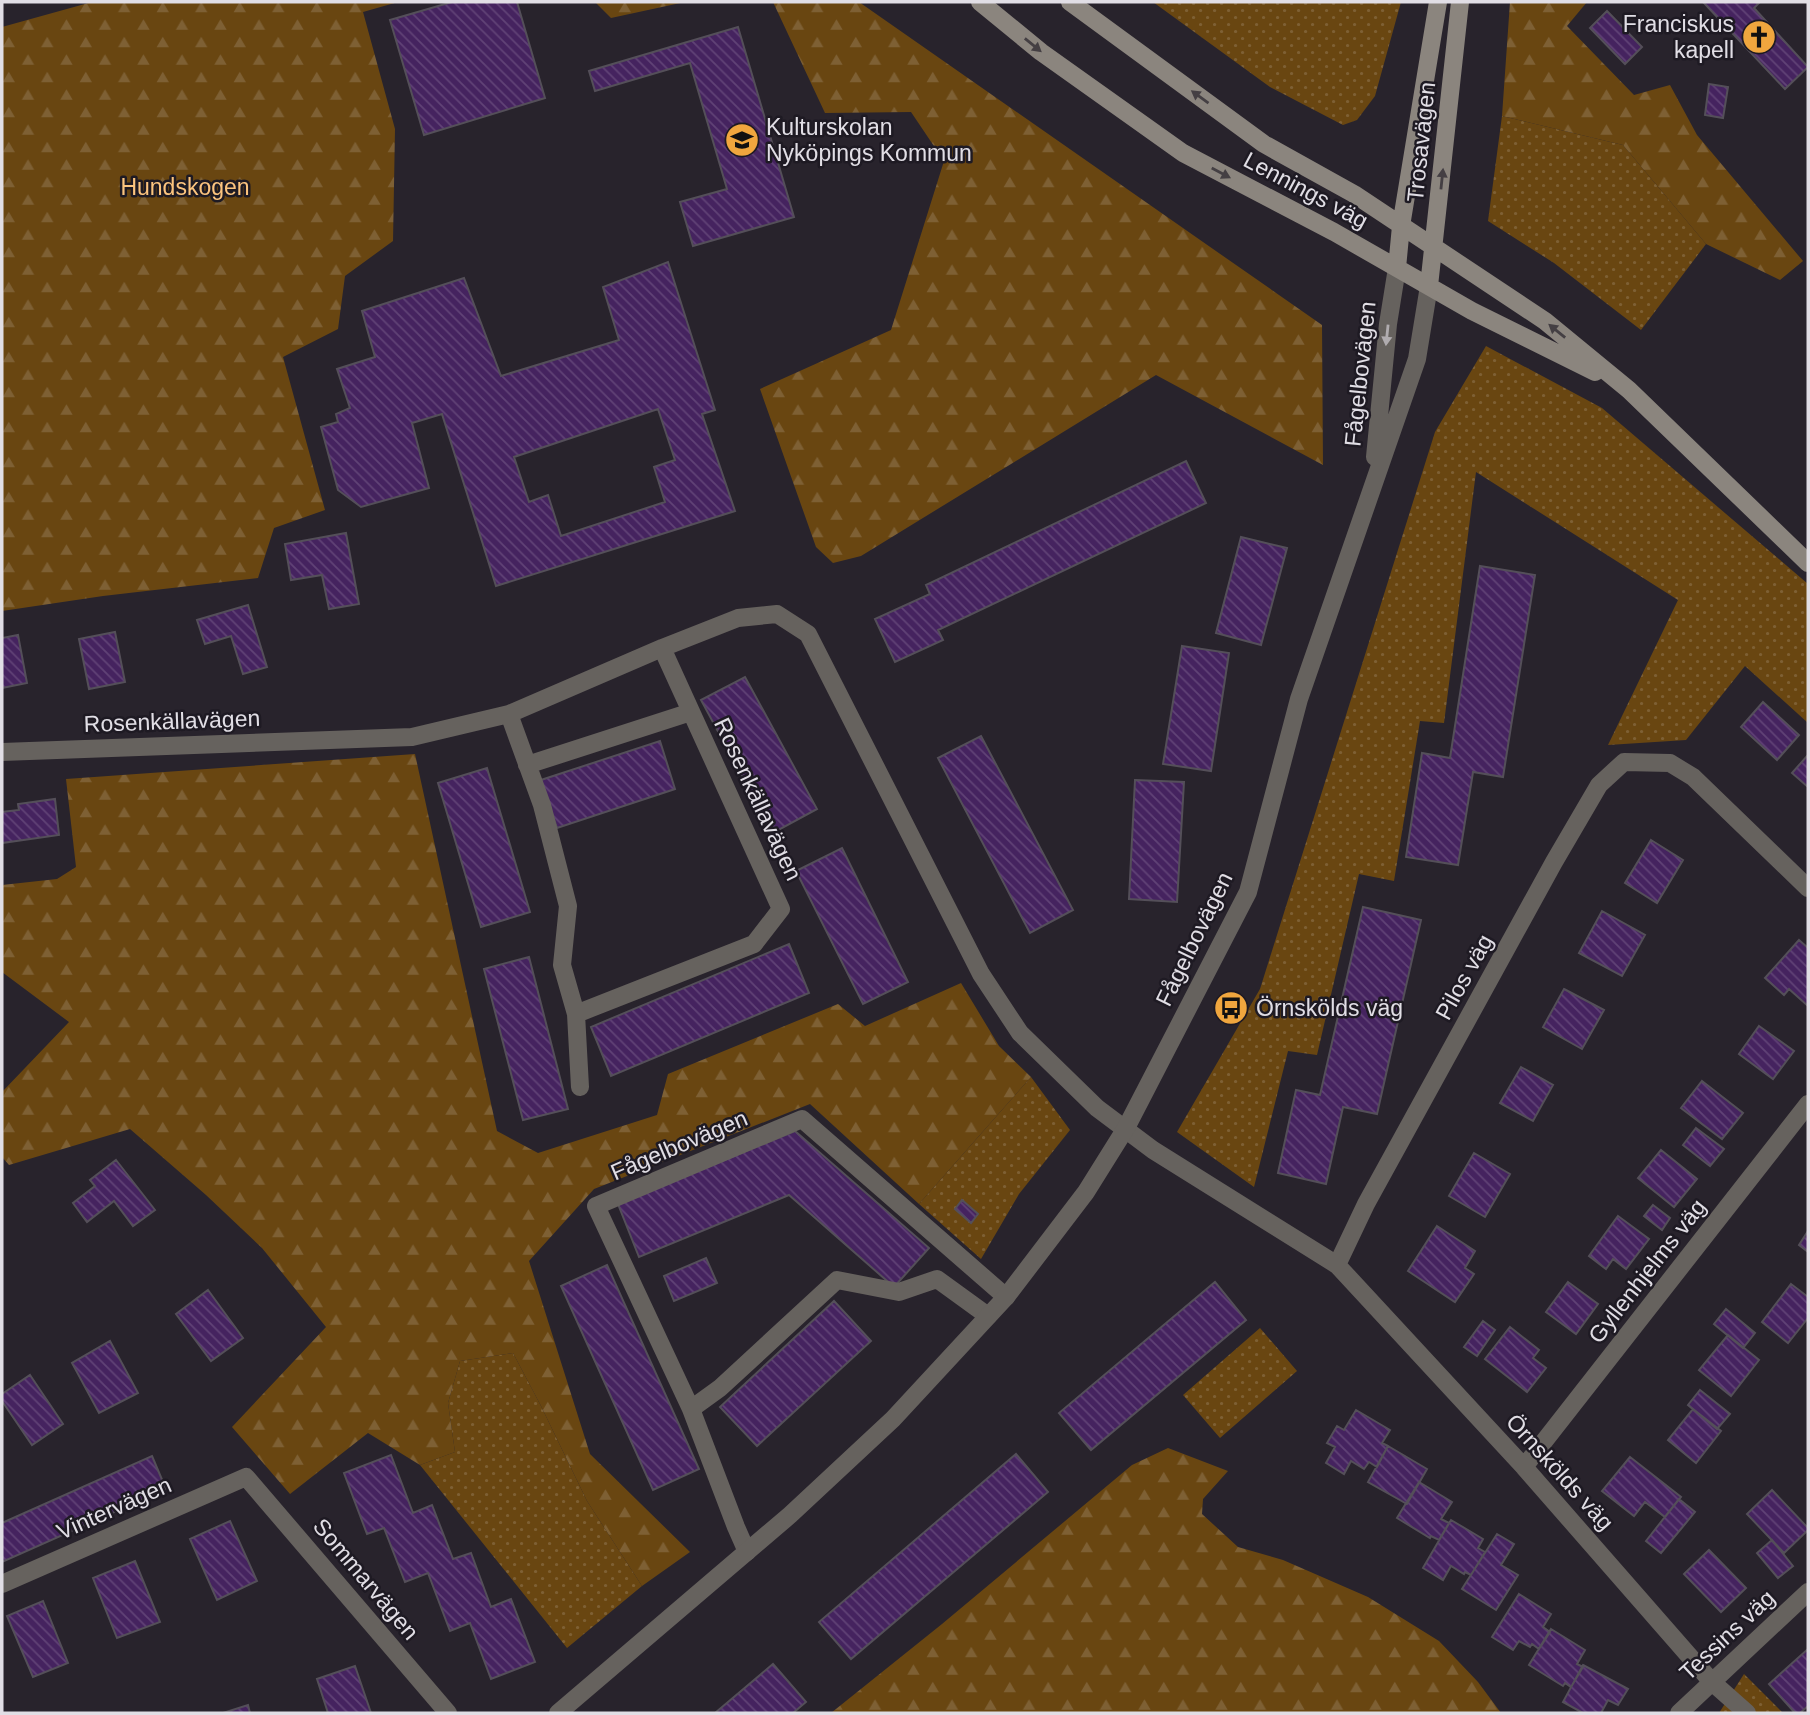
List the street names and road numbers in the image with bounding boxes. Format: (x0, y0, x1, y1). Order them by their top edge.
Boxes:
street label: Trosavägen (1402, 81, 1440, 203)
street label: Lennings väg (1239, 146, 1373, 234)
street label: Fågelbovägen (1339, 300, 1381, 448)
street label: Rosenkällavägen (83, 705, 261, 737)
street label: Rosenkällavägen (709, 714, 807, 884)
street label: Fågelbovägen (1150, 868, 1238, 1010)
street label: Pilos väg (1430, 930, 1498, 1024)
street label: Fågelbovägen (607, 1105, 751, 1185)
street label: Gyllenhjelms väg (1583, 1194, 1711, 1348)
street label: Örnskölds väg (1501, 1409, 1619, 1535)
street label: Vintervägen (53, 1471, 175, 1545)
street label: Sommarvägen (308, 1513, 424, 1645)
street label: Tessins väg (1674, 1585, 1780, 1685)

